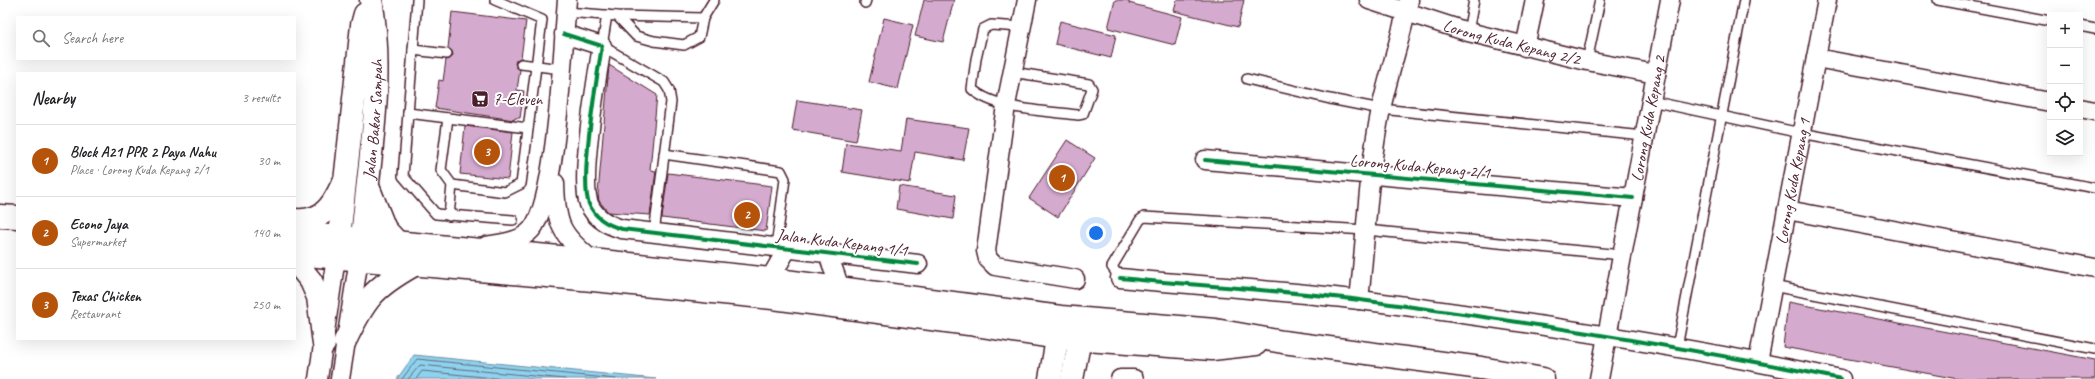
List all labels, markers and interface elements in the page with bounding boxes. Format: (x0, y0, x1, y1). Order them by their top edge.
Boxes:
map controls (2047, 12, 2083, 156)
button: + (2047, 12, 2083, 48)
street label: Lorong Kuda Kepang 2/2 (1440, 15, 1584, 70)
search box (16, 16, 296, 60)
icon: search (30, 27, 52, 49)
text: Search here (62, 29, 123, 48)
button: − (2047, 48, 2083, 84)
street label: Lorong Kuda Kepang 2 (1626, 53, 1671, 183)
street label: Jalan Bakar Sampah (358, 58, 388, 182)
button: locate (2047, 84, 2083, 120)
text: Nearby (32, 88, 75, 109)
supermarket icon: 7-Eleven (470, 89, 490, 109)
place label: 7-Eleven (493, 89, 544, 110)
text: 3 results (242, 90, 280, 106)
street label: Lorong Kuda Kepang 1 (1771, 115, 1815, 246)
button: layers (2047, 120, 2083, 156)
pin: 3 (474, 137, 500, 167)
text: Block A21 PPR 2 Paya Nahu (70, 143, 216, 162)
street label: Lorong Kuda Kepang 2/1 (1349, 150, 1492, 183)
text: 1 (42, 153, 48, 169)
text: 30 m (258, 153, 280, 169)
text: Place · Lorong Kuda Kepang 2/1 (70, 162, 209, 178)
pin: 1 (1049, 163, 1075, 193)
pin: 2 (734, 200, 760, 230)
text: Econo Jaya (70, 215, 128, 234)
your location (1086, 223, 1106, 243)
street label: Jalan Kuda Kepang 1/1 (774, 224, 910, 261)
text: 2 (42, 225, 48, 241)
text: 140 m (252, 225, 280, 241)
text: Supermarket (70, 234, 125, 250)
text: Texas Chicken (70, 287, 141, 306)
text: 3 (42, 297, 48, 313)
text: 250 m (252, 297, 280, 313)
text: Restaurant (70, 306, 120, 322)

